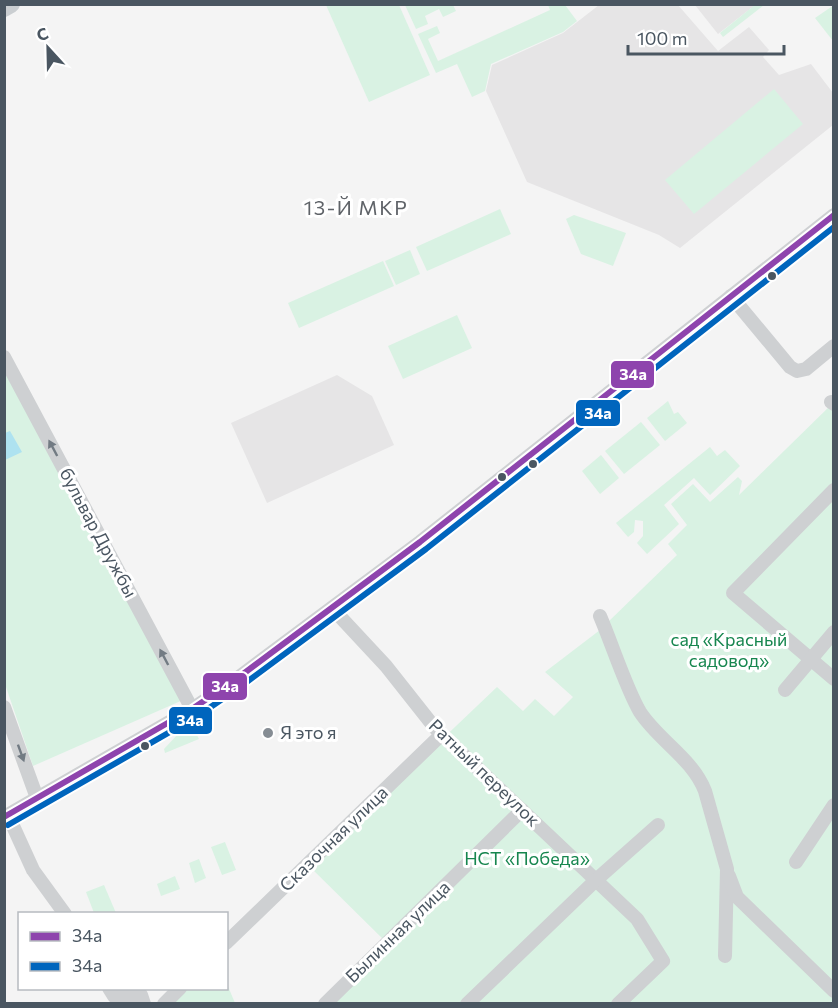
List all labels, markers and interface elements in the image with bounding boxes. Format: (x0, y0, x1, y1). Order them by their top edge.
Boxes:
north arrow (18, 18, 78, 78)
scale bar (628, 18, 784, 56)
text: С (34, 23, 51, 44)
text: 100 m (637, 27, 687, 49)
district label: 13-Й МКР (304, 195, 408, 219)
unlabelled marker (766, 270, 778, 282)
line badge: 34а (610, 360, 655, 389)
text: 34а (619, 364, 647, 383)
line badge: 34a (575, 399, 621, 427)
text: 34a (584, 403, 612, 422)
one-way arrow (48, 439, 58, 456)
unlabelled marker (527, 458, 539, 470)
street label: бульвар Дружбы (55, 464, 142, 601)
unlabelled marker (496, 471, 508, 483)
park label: сад «Красный садовод» (671, 628, 787, 671)
one-way arrow (159, 649, 169, 666)
line badge: 34а (202, 672, 248, 701)
text: 34а (211, 676, 239, 695)
line badge: 34a (168, 706, 213, 735)
text: 34a (176, 710, 204, 729)
street label: Ратный переулок (425, 714, 545, 831)
place label: Я это я (280, 721, 336, 743)
marker: Я это я (261, 726, 275, 740)
unlabelled marker (139, 740, 151, 752)
one-way arrow (16, 744, 26, 762)
street label: Сказочная улица (275, 781, 392, 896)
park label: НСТ «Победа» (464, 847, 590, 869)
street label: Былинная улица (340, 876, 454, 987)
legend (18, 912, 228, 990)
text: 34а (72, 924, 102, 946)
text: 34a (72, 954, 102, 976)

